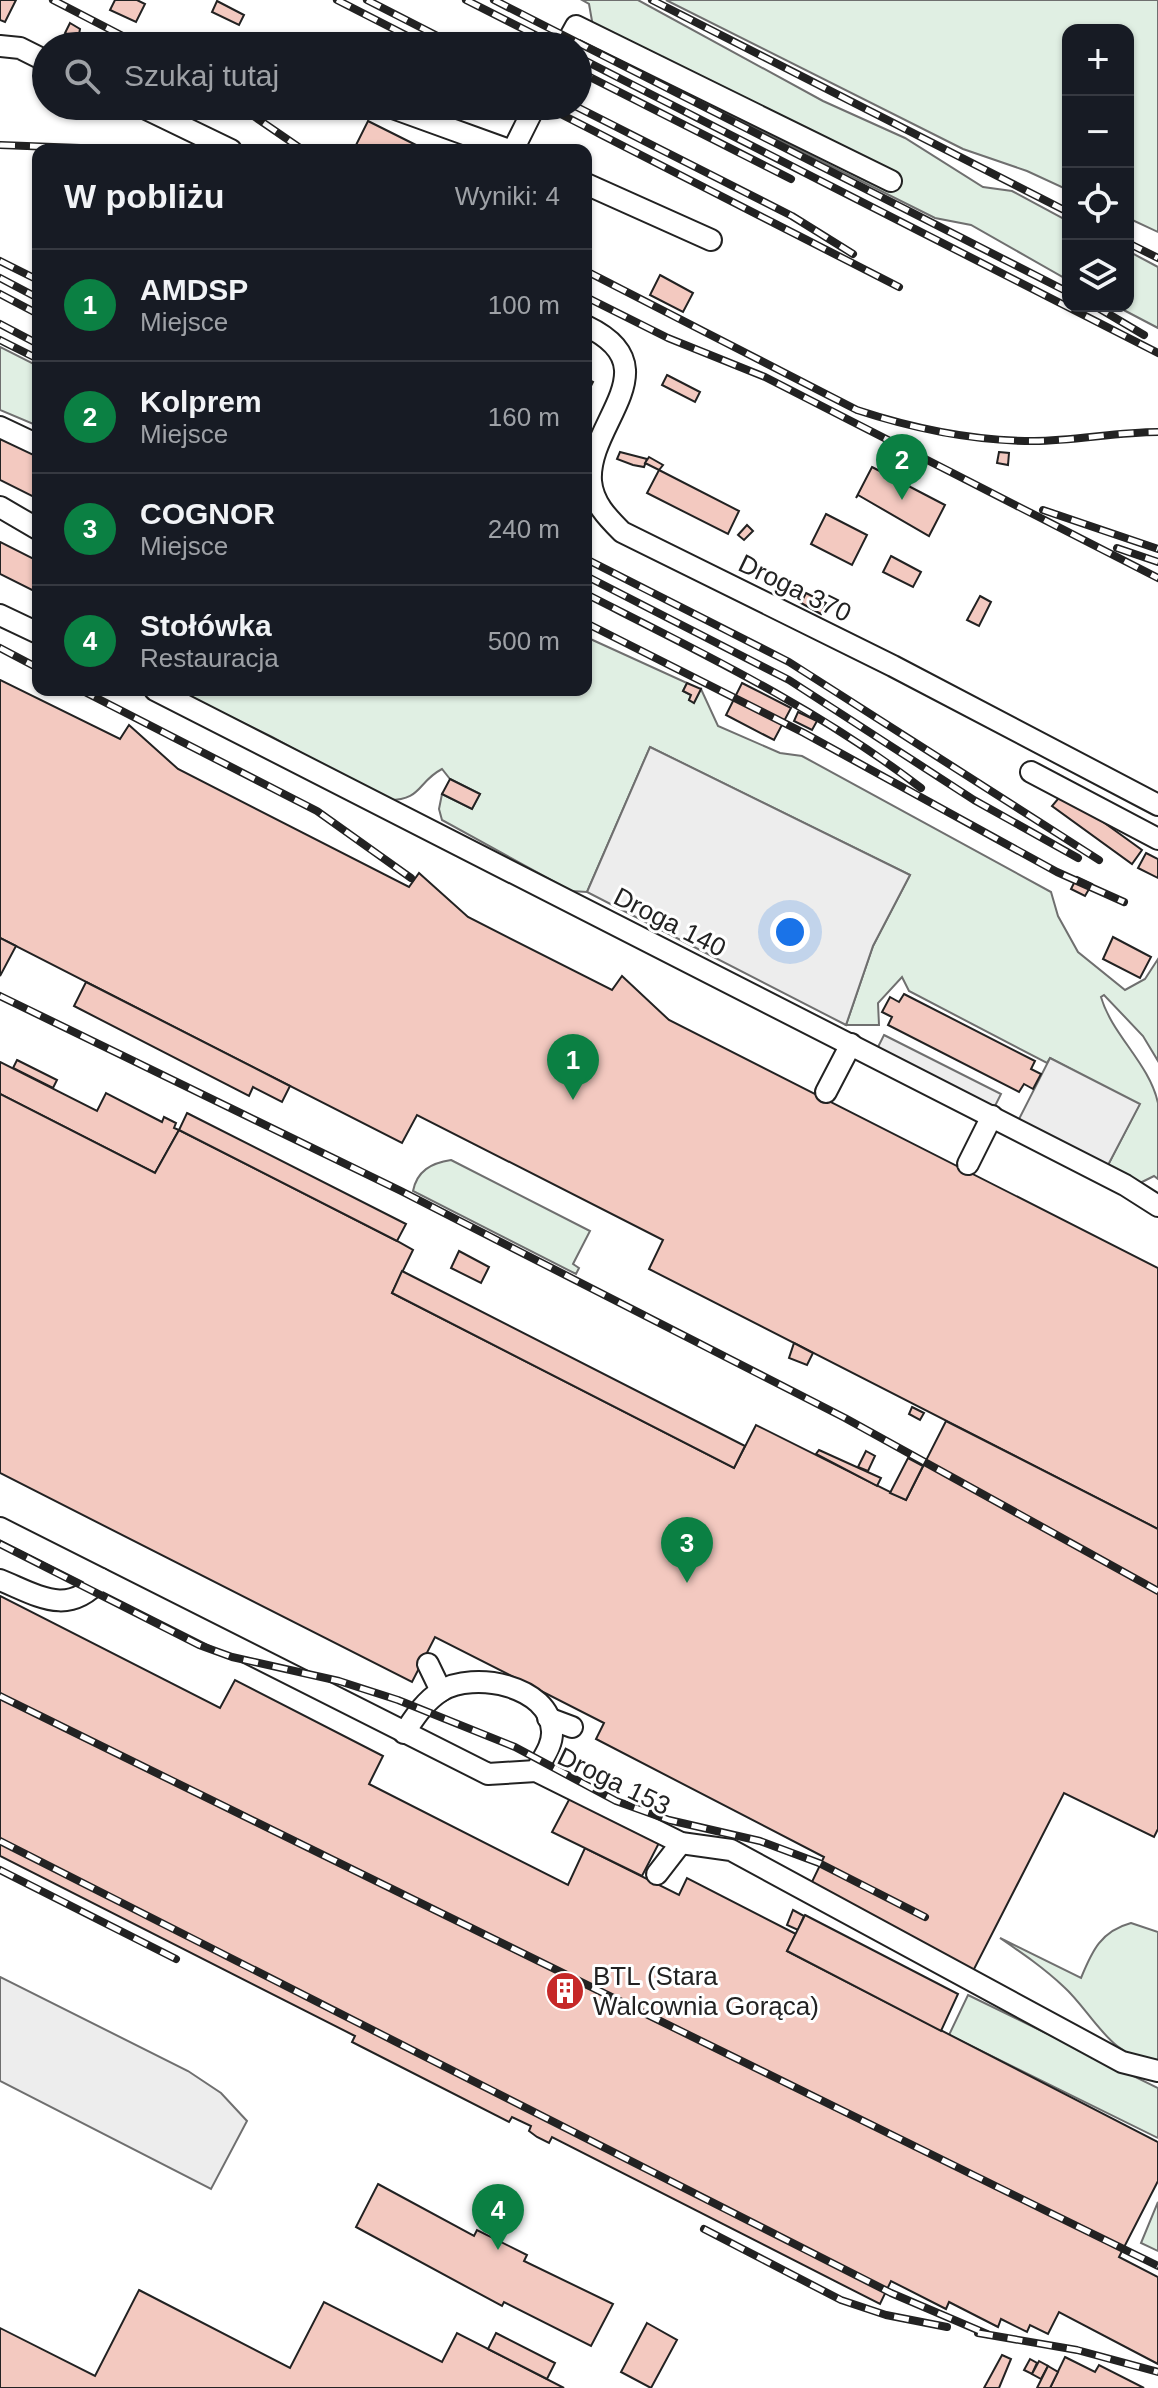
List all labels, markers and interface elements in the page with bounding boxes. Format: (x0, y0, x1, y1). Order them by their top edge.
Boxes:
map controls (1062, 24, 1134, 312)
button: + (1062, 24, 1134, 96)
search box (32, 32, 592, 120)
icon: search (60, 54, 104, 98)
text: Szukaj tutaj (124, 59, 279, 92)
button: − (1062, 96, 1134, 168)
button: locate (1062, 168, 1134, 240)
text: W pobliżu (64, 177, 225, 215)
text: Wyniki: 4 (455, 181, 560, 211)
button: layers (1062, 240, 1134, 312)
text: AMDSP (140, 273, 248, 306)
text: 1 (83, 290, 97, 320)
text: 100 m (488, 290, 560, 320)
text: Miejsce (140, 307, 228, 337)
text: Kolprem (140, 385, 262, 418)
text: 2 (83, 402, 97, 432)
text: 160 m (488, 402, 560, 432)
text: Miejsce (140, 419, 228, 449)
pin: 2 (876, 434, 928, 500)
text: COGNOR (140, 497, 275, 530)
text: 3 (83, 514, 97, 544)
text: 240 m (488, 514, 560, 544)
text: Miejsce (140, 531, 228, 561)
street label: Droga 370 (734, 548, 856, 628)
text: Stołówka (140, 609, 272, 642)
text: 4 (83, 626, 97, 656)
text: 500 m (488, 626, 560, 656)
text: Restauracja (140, 643, 279, 673)
street label: Droga 140 (609, 881, 731, 963)
your location (770, 912, 810, 952)
pin: 1 (547, 1034, 599, 1100)
pin: 3 (661, 1517, 713, 1583)
street label: Droga 153 (553, 1741, 675, 1821)
place label: BTL (Stara Walcownia Gorąca) (593, 1961, 819, 2021)
building icon: BTL (Stara Walcownia Gorąca) (544, 1970, 586, 2012)
pin: 4 (472, 2184, 524, 2250)

